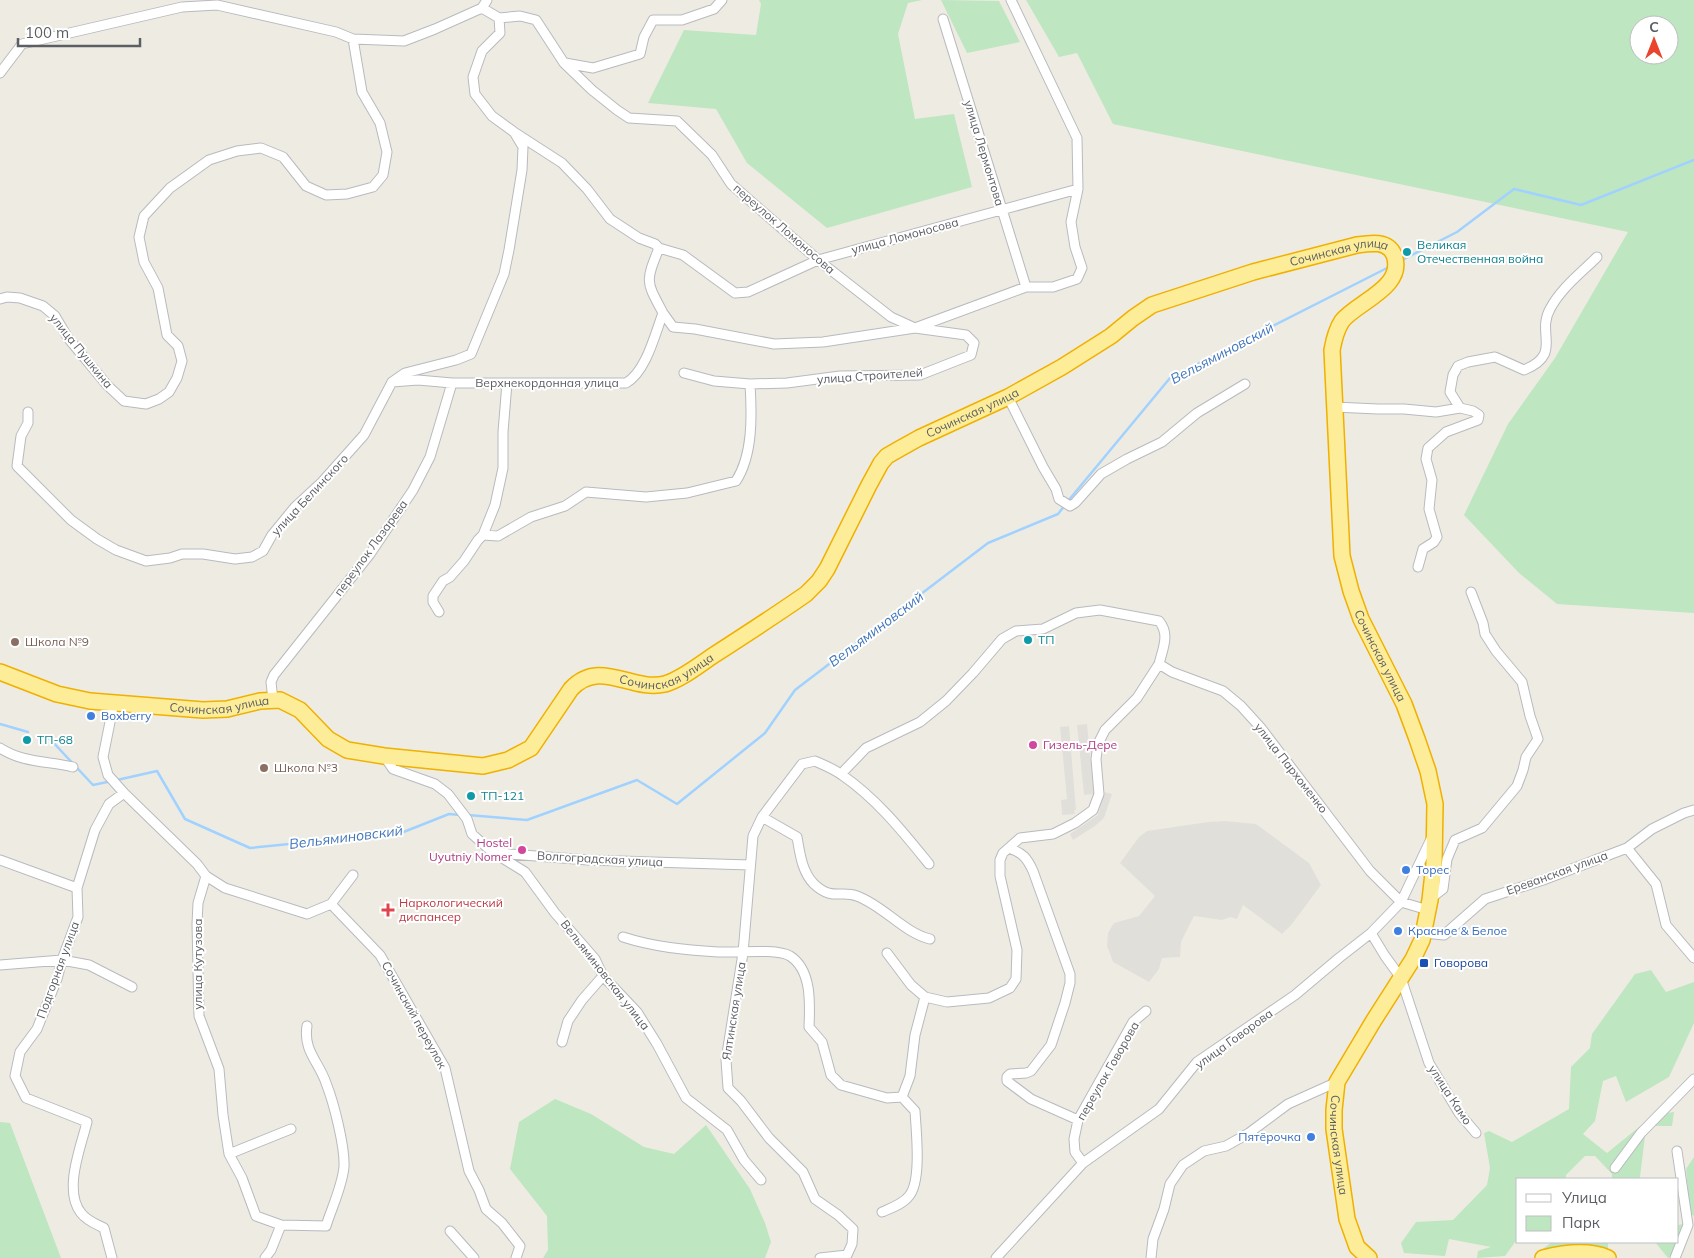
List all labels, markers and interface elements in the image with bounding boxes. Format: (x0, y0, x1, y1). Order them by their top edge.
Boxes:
scale bar (18, 15, 140, 47)
north arrow (1629, 15, 1679, 65)
text: С (1649, 18, 1659, 36)
text: 100 m (25, 23, 69, 42)
street label: улица Лермонтова (961, 98, 1008, 208)
street label: переулок Ломоносова (730, 180, 838, 277)
street label: улица Ломоносова (850, 214, 960, 257)
street label: Сочинская улица (1288, 235, 1391, 269)
place label: Великая Отечественная война (1417, 237, 1543, 266)
marker: Великая Отечественная война (1401, 246, 1413, 258)
street label: улица Пушкина (47, 310, 116, 391)
water label: Вельяминовский (1167, 318, 1277, 388)
street label: улица Строителей (817, 364, 923, 387)
street label: Верхнекордонная улица (475, 375, 619, 390)
street label: Сочинская улица (924, 384, 1021, 441)
street label: улица Белинского (268, 451, 351, 539)
street label: переулок Лазарева (331, 497, 411, 599)
water label: Вельяминовский (825, 587, 927, 671)
street label: Сочинская улица (1351, 608, 1409, 704)
place label: ТП (1038, 632, 1054, 647)
place label: Школа №9 (25, 634, 89, 649)
marker: ТП (1022, 634, 1034, 646)
marker: Школа №9 (9, 636, 21, 648)
street label: Сочинская улица (618, 650, 716, 692)
street label: Сочинская улица (169, 693, 270, 717)
place label: Boxberry (101, 708, 152, 723)
marker: Boxberry (85, 710, 97, 722)
street label: улица Пархоменко (1251, 720, 1331, 816)
place label: ТП-68 (37, 732, 73, 747)
marker: ТП-68 (21, 734, 33, 746)
place label: Гизель-Дере (1043, 737, 1118, 752)
marker: Гизель-Дере (1027, 739, 1039, 751)
place label: Школа №3 (274, 760, 338, 775)
marker: Школа №3 (258, 762, 270, 774)
place label: ТП-121 (481, 788, 524, 803)
marker: ТП-121 (465, 790, 477, 802)
water label: Вельяминовский (288, 821, 404, 853)
place label: Hostel Uyutniy Nomer (429, 835, 513, 864)
marker: Hostel Uyutniy Nomer (516, 844, 528, 856)
street label: Ереванская улица (1504, 847, 1610, 898)
street label: Волгоградская улица (537, 848, 663, 869)
place label: Торес (1416, 862, 1449, 877)
marker: Торес (1400, 864, 1412, 876)
place label: Наркологический диспансер (399, 895, 503, 924)
marker: Наркологический диспансер (381, 903, 395, 917)
street label: Вельяминовская улица (558, 917, 653, 1033)
street label: улица Кутузова (190, 918, 205, 1010)
street label: Подгорная улица (33, 919, 82, 1020)
place label: Красное & Белое (1408, 923, 1507, 938)
marker: Красное & Белое (1392, 925, 1404, 937)
place label: Говорова (1434, 955, 1488, 970)
marker: Говорова (1418, 957, 1430, 969)
street label: Сочинский переулок (379, 958, 450, 1071)
street label: Ялтинская улица (718, 961, 749, 1061)
street label: улица Говорова (1192, 1005, 1275, 1072)
street label: переулок Говорова (1073, 1019, 1142, 1123)
street label: улица Камо (1426, 1062, 1475, 1127)
street label: Сочинская улица (1327, 1094, 1351, 1196)
place label: Пятёрочка (1238, 1129, 1301, 1144)
marker: Пятёрочка (1305, 1131, 1317, 1143)
legend (1516, 1178, 1679, 1243)
text: Улица (1561, 1188, 1607, 1207)
text: Парк (1562, 1213, 1601, 1232)

